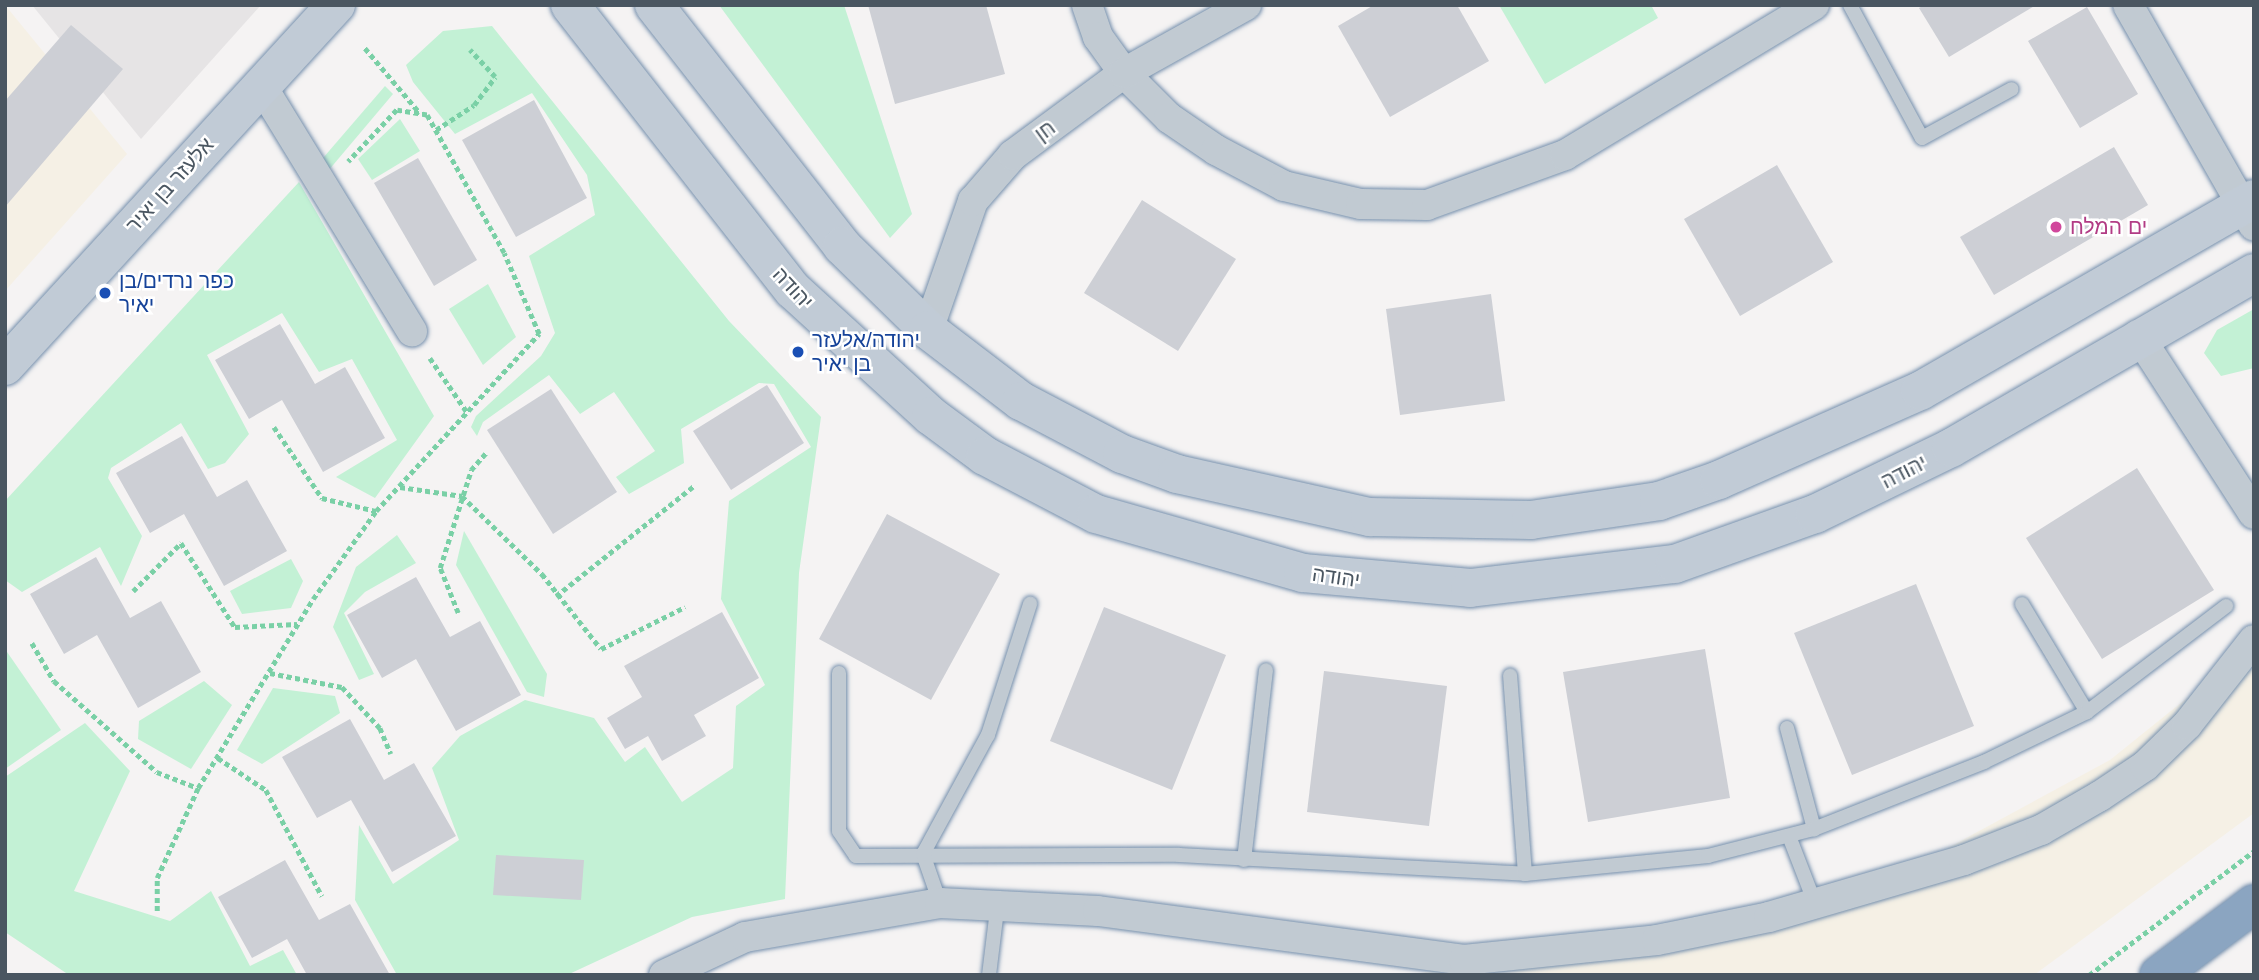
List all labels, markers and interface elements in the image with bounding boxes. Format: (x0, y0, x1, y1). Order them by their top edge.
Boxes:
street label: חן (1030, 115, 1060, 147)
street label: אלעזר בן יאיר (121, 132, 219, 238)
place label: ים המלח (2070, 214, 2147, 240)
marker: ים המלח (2048, 219, 2064, 235)
street label: יהודה (767, 262, 819, 314)
place label: כפר נרדים/בן יאיר (119, 268, 234, 318)
marker: כפר נרדים/בן יאיר (97, 285, 113, 301)
place label: יהודה/אלעזר בן יאיר (812, 327, 920, 377)
marker: יהודה/אלעזר בן יאיר (790, 344, 806, 360)
street label: יהודה (1877, 450, 1931, 494)
street label: יהודה (1310, 561, 1362, 593)

